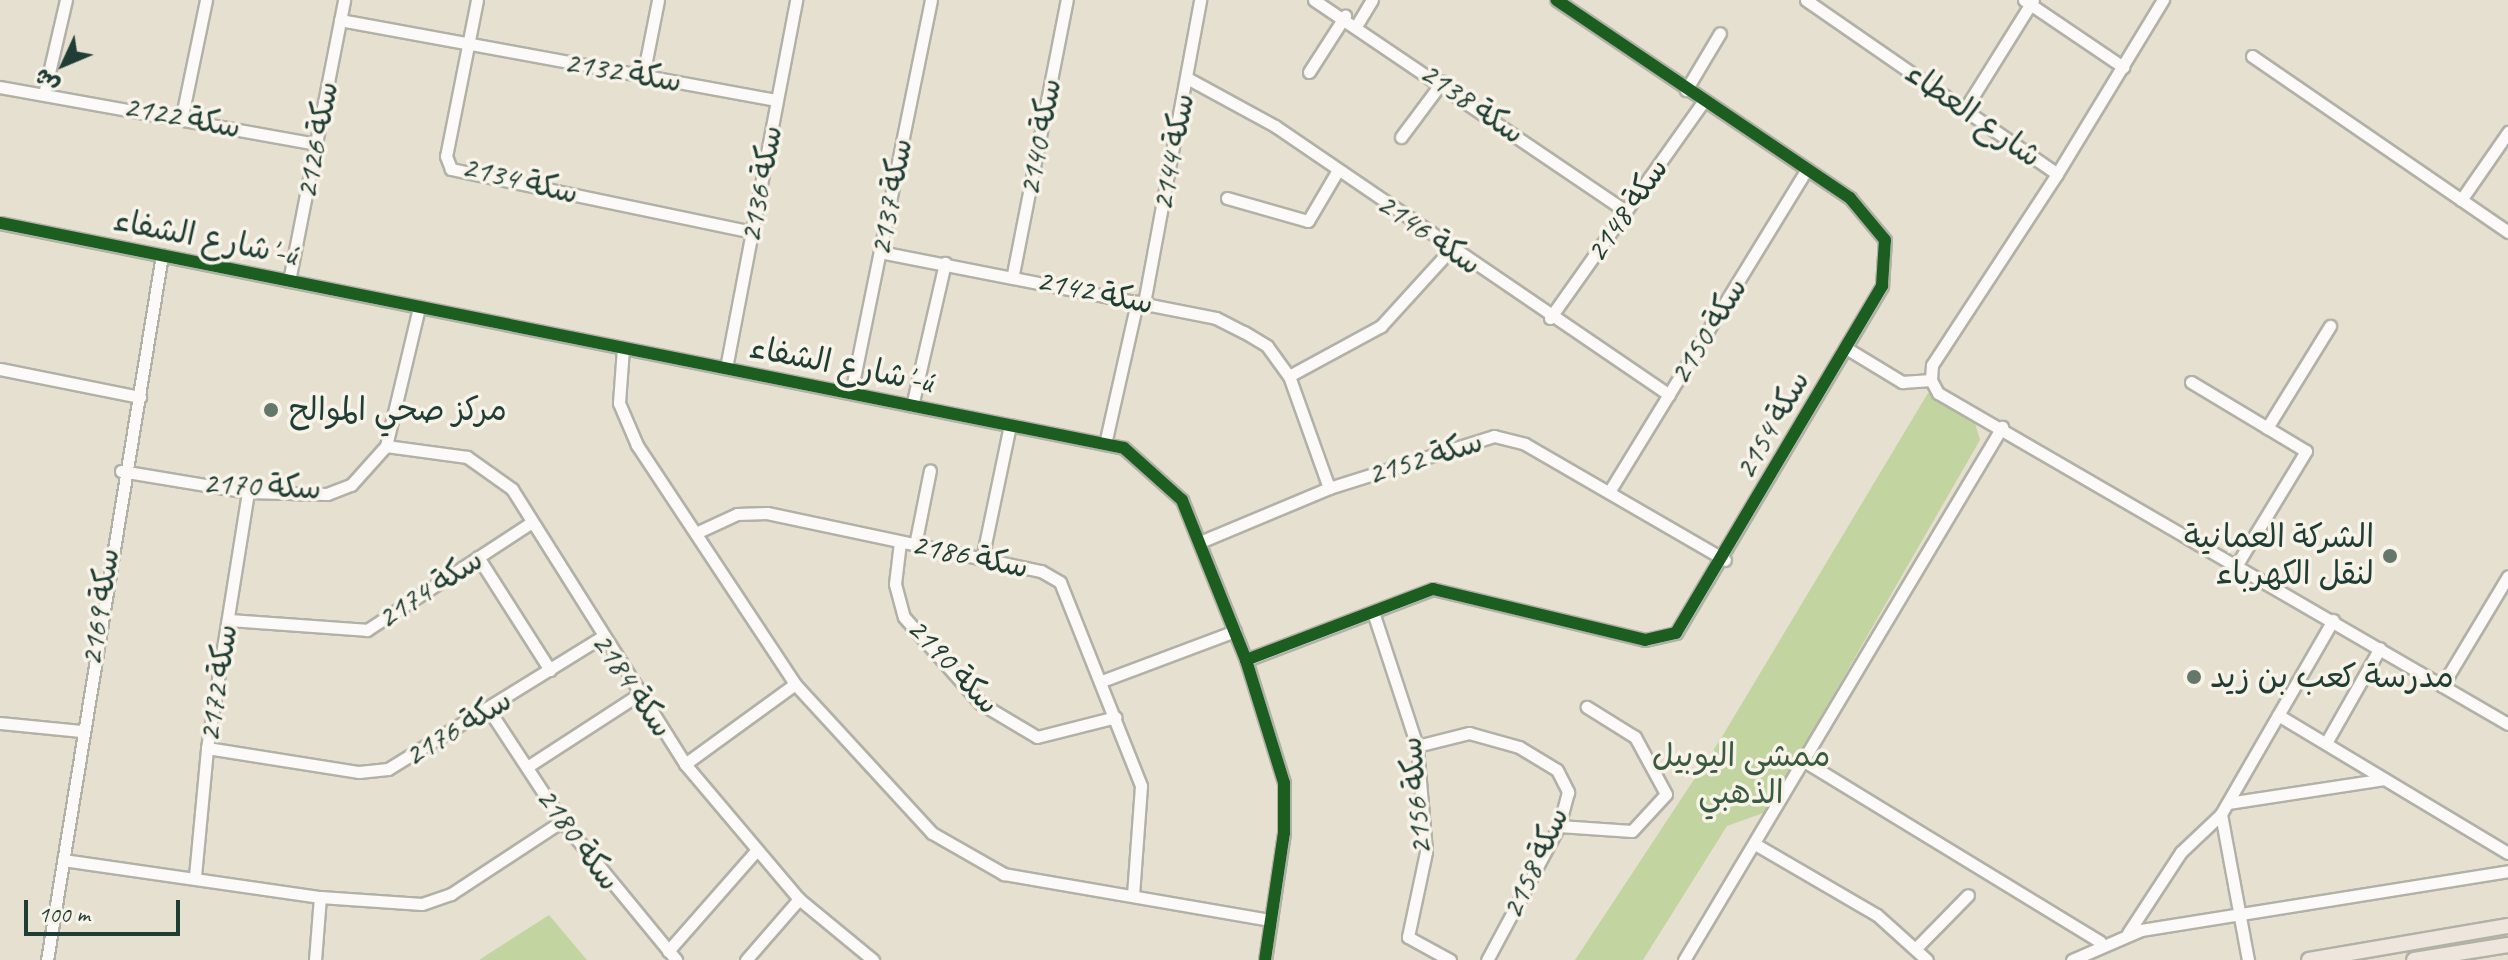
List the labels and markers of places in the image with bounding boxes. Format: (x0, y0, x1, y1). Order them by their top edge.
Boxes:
place label: مركز صحي الموالح (289, 391, 507, 429)
marker: مركز صحي الموالح (260, 399, 282, 421)
place label: الشرکة العمانیة لنقل الکهرباء (2184, 519, 2374, 594)
marker: الشرکة العمانیة لنقل الکهرباء (2381, 547, 2399, 565)
place label: مدرسة كعب بن زيد (2210, 658, 2454, 696)
marker: مدرسة كعب بن زيد (2185, 668, 2203, 686)

